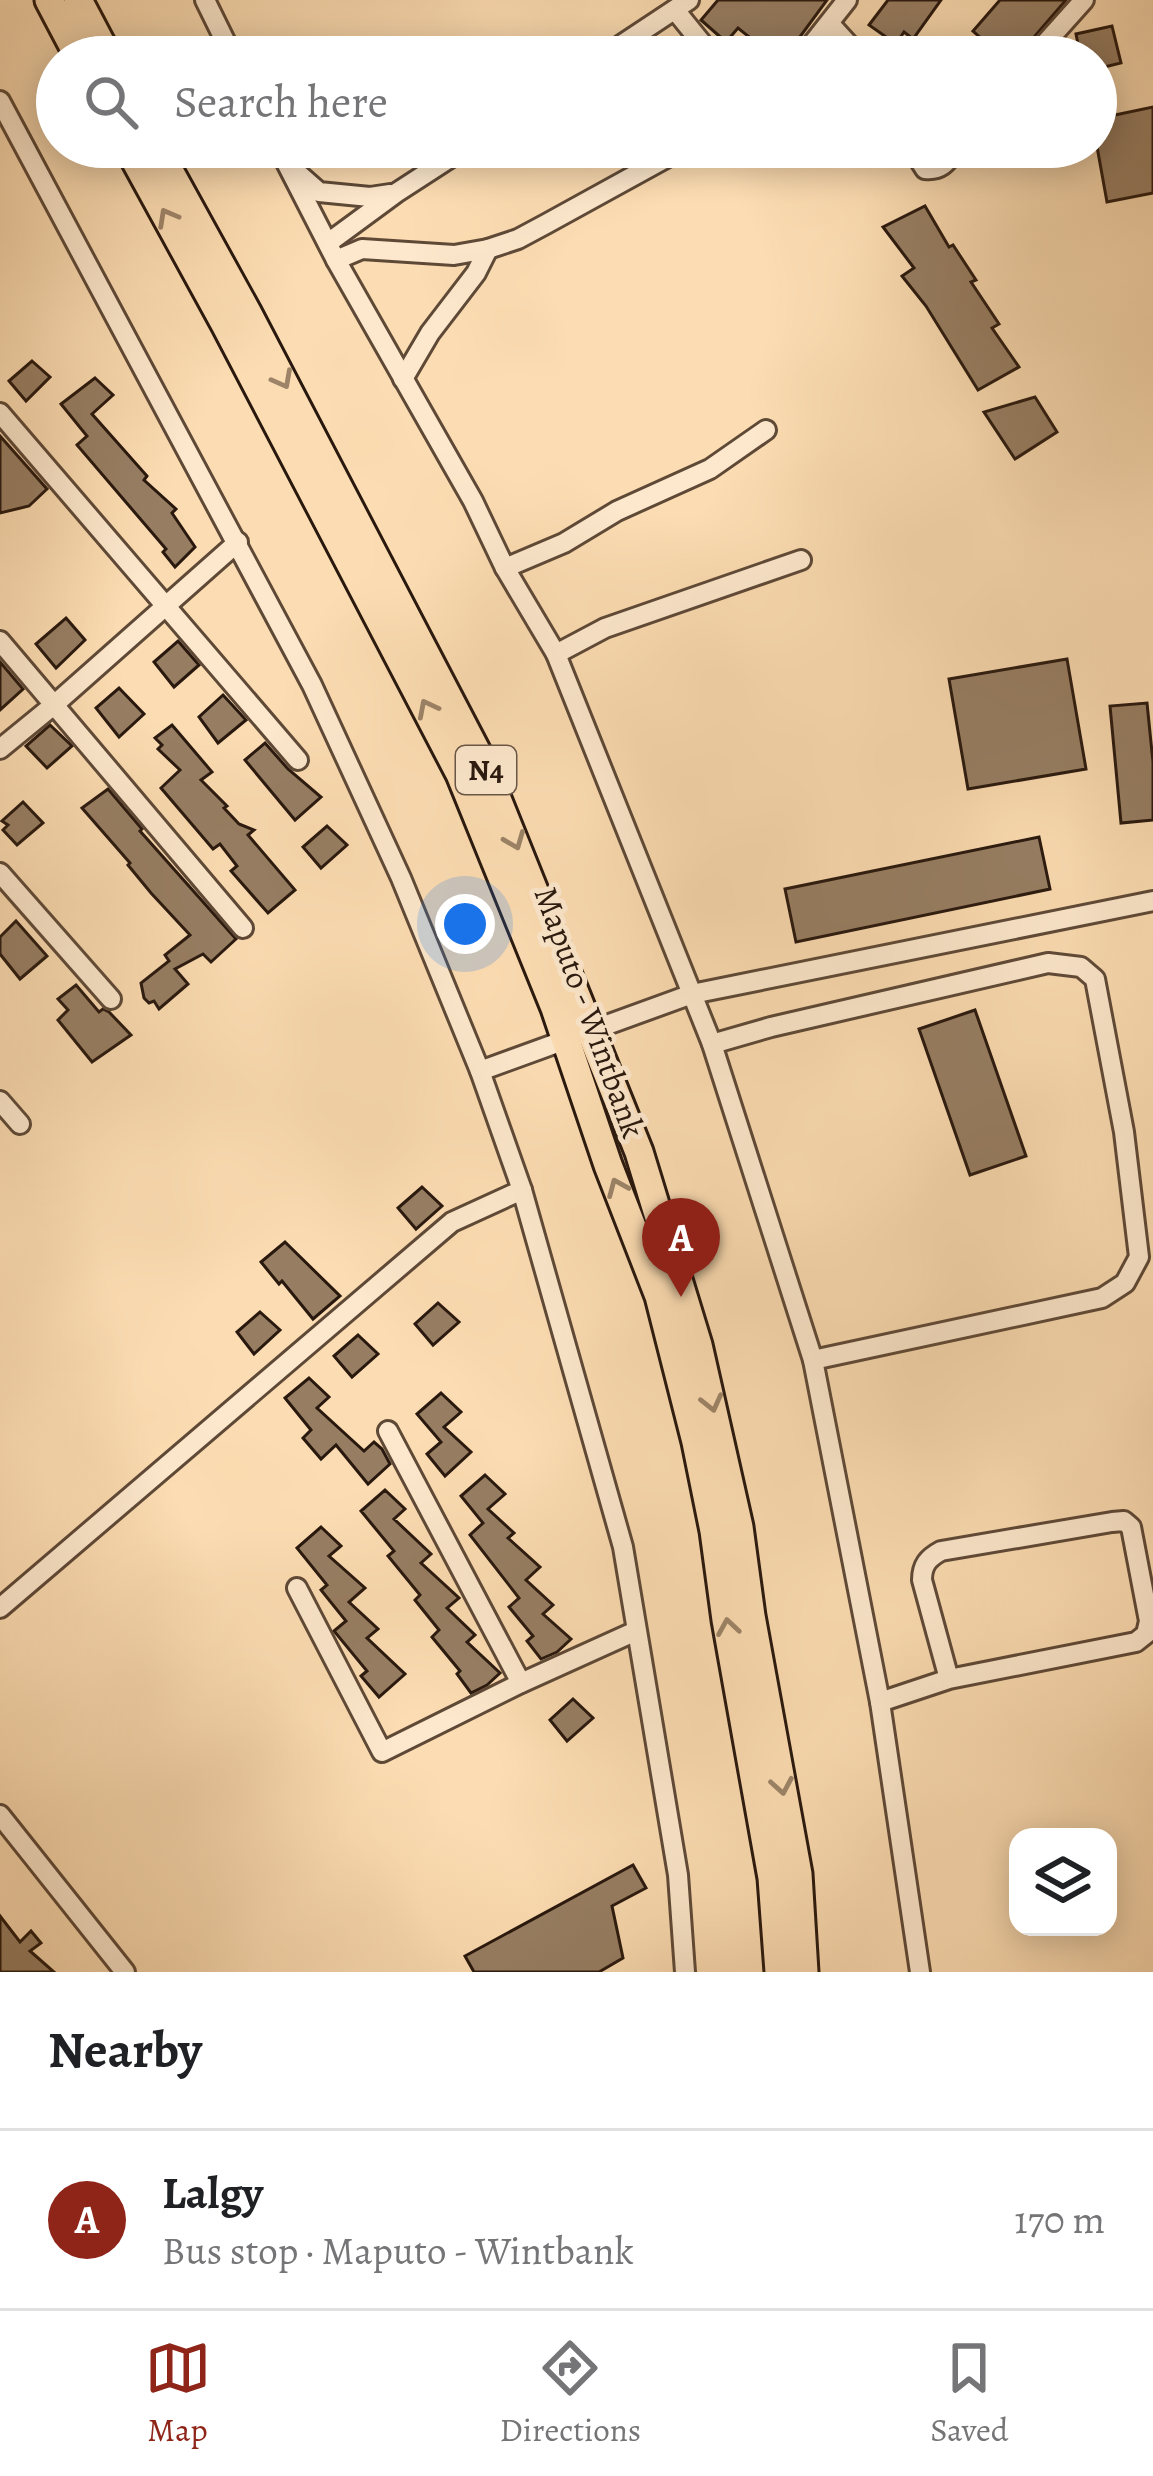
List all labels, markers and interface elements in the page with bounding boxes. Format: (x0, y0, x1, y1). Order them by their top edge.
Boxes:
search box (36, 36, 1117, 168)
icon: search (78, 69, 144, 135)
text: Search here (174, 71, 388, 133)
one-way arrow (158, 208, 181, 230)
one-way arrow (269, 368, 292, 390)
one-way arrow (417, 699, 441, 720)
road number: N4 (456, 746, 516, 794)
one-way arrow (501, 829, 525, 850)
street label: Maputo - Wintbank (524, 880, 656, 1144)
your location (435, 894, 495, 954)
one-way arrow (607, 1178, 631, 1199)
pin: A (642, 1198, 720, 1297)
one-way arrow (698, 1392, 723, 1412)
one-way arrow (716, 1617, 741, 1637)
one-way arrow (768, 1776, 794, 1796)
map controls (1009, 1828, 1117, 1936)
button: layers (1009, 1828, 1117, 1936)
text: Nearby (48, 2015, 202, 2085)
text: Lalgy (162, 2162, 263, 2224)
text: A (75, 2193, 99, 2246)
text: 170 m (1014, 2193, 1105, 2246)
text: Bus stop · Maputo - Wintbank (162, 2224, 634, 2277)
tab: Map (145, 2335, 211, 2452)
tab: Directions (500, 2335, 641, 2452)
tab: Saved (930, 2335, 1008, 2452)

